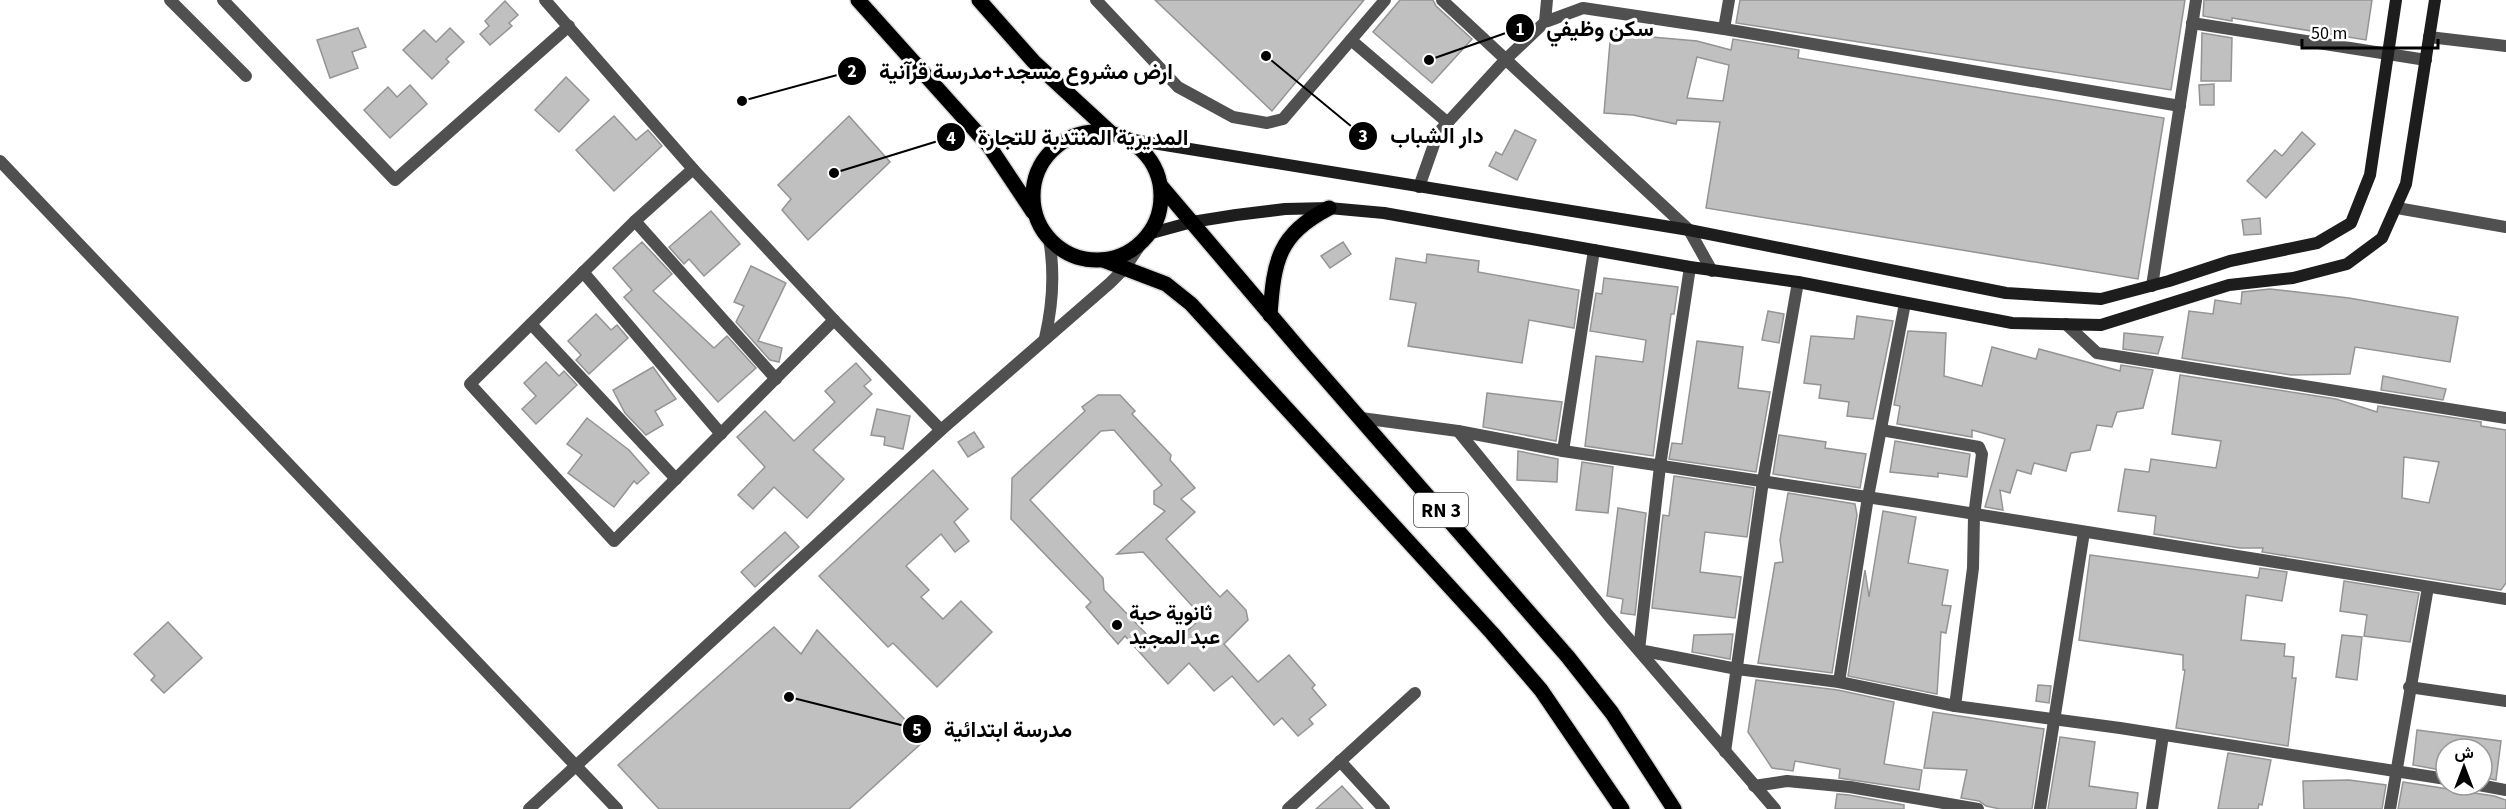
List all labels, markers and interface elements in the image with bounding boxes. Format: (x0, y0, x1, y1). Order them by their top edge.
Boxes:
callout: سكن وظيفي (1505, 8, 1666, 48)
scale bar (2302, 12, 2438, 50)
text: سكن وظيفي (1546, 13, 1654, 47)
text: 1 (1515, 17, 1525, 42)
text: 50 m (2311, 21, 2347, 46)
callout: ارض مشروع مسجد+مدرسة قرآنية (837, 51, 1185, 91)
text: ارض مشروع مسجد+مدرسة قرآنية (879, 56, 1173, 88)
text: 2 (847, 59, 857, 84)
callout: دار الشباب (1348, 116, 1496, 156)
callout: المديرية المنتدبة للتجارة (936, 117, 1201, 157)
text: دار الشباب (1390, 120, 1484, 152)
text: المديرية المنتدبة للتجارة (977, 122, 1189, 154)
text: 3 (1358, 124, 1368, 149)
text: 4 (946, 126, 956, 151)
road number: RN 3 (1414, 493, 1468, 527)
place label: ثانوية حبة عبد المجيد (1129, 598, 1220, 652)
marker: ثانوية حبة عبد المجيد (1110, 618, 1124, 632)
callout: مدرسة ابتدائية (902, 709, 1084, 749)
text: مدرسة ابتدائية (944, 714, 1072, 746)
text: 5 (912, 718, 922, 743)
north arrow (2434, 737, 2494, 797)
text: ش (2454, 742, 2474, 764)

